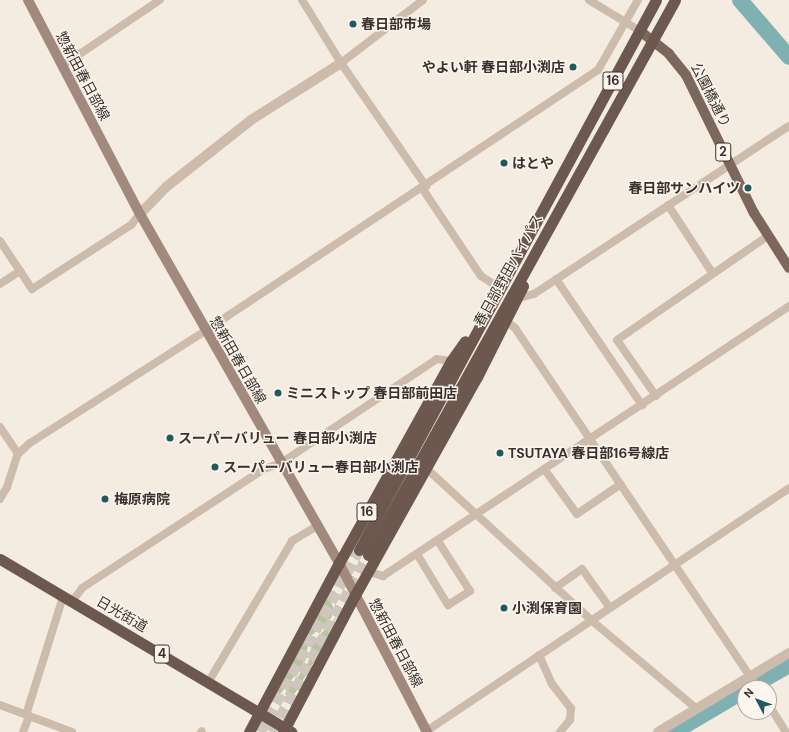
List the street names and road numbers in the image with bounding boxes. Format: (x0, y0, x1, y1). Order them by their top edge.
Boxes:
street label: 惣新田春日部線 (53, 29, 113, 123)
street label: 公園橋通り (688, 60, 734, 130)
road number: 16 (602, 70, 624, 92)
road number: 2 (715, 141, 731, 163)
street label: 春日部野田バイパス (470, 211, 546, 329)
street label: 惣新田春日部線 (206, 313, 270, 407)
road number: 16 (356, 501, 378, 523)
street label: 日光街道 (94, 593, 150, 635)
street label: 惣新田春日部線 (366, 596, 426, 690)
road number: 4 (153, 643, 171, 665)

